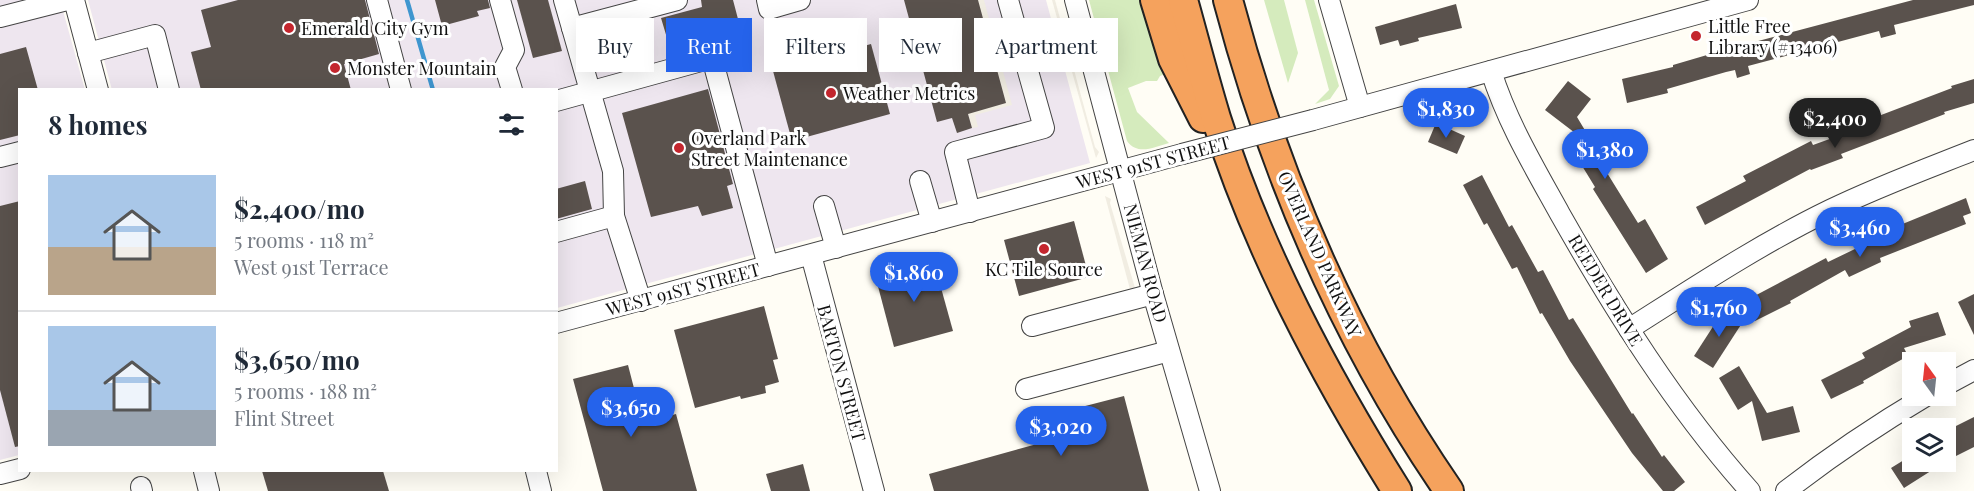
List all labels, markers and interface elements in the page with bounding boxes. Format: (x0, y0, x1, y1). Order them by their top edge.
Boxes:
place label: Little Free Library (#13406) (1708, 14, 1837, 59)
place label: Emerald City Gym (301, 16, 449, 40)
chip: Buy (576, 18, 654, 72)
chip: Rent (666, 18, 752, 72)
chip: Filters (764, 18, 867, 72)
chip: New (879, 18, 962, 72)
chip: Apartment (974, 18, 1118, 72)
marker: Emerald City Gym (282, 21, 296, 35)
marker: Little Free Library (#13406) (1689, 29, 1703, 43)
place label: Monster Mountain (347, 56, 497, 80)
marker: Monster Mountain (328, 61, 342, 75)
place label: Weather Metrics (842, 81, 975, 105)
marker: Weather Metrics (824, 86, 838, 100)
pin: $1,830 (1397, 88, 1495, 139)
text: $1,830 (1417, 94, 1475, 121)
pin: $2,400 (1786, 98, 1884, 149)
text: $2,400 (1803, 104, 1867, 131)
text: 8 homes (48, 107, 147, 142)
icon: filters (495, 108, 528, 141)
place label: Overland Park Street Maintenance (691, 126, 848, 171)
pin: $1,380 (1556, 129, 1654, 180)
street label: WEST 91ST STREET (1072, 130, 1233, 194)
text: $1,380 (1576, 135, 1634, 162)
marker: Overland Park Street Maintenance (672, 141, 686, 155)
street label: OVERLAND PARKWAY (1273, 167, 1368, 341)
text: $2,400/mo (234, 191, 365, 226)
icon: home (96, 199, 168, 271)
street label: NIEMAN ROAD (1119, 201, 1173, 325)
pin: $3,460 (1811, 207, 1909, 258)
text: $3,460 (1829, 213, 1891, 240)
text: 5 rooms · 118 m² (234, 226, 374, 253)
street label: REEDER DRIVE (1563, 230, 1649, 350)
marker: KC Tile Source (1037, 242, 1051, 256)
pin: $1,860 (865, 252, 963, 303)
text: West 91st Terrace (234, 253, 389, 280)
street label: WEST 91ST STREET (602, 257, 763, 321)
place label: KC Tile Source (985, 257, 1103, 281)
text: $1,860 (884, 258, 944, 285)
pin: $1,760 (1670, 287, 1768, 338)
text: $1,760 (1690, 293, 1748, 320)
street label: BARTON STREET (812, 302, 872, 444)
text: $3,650/mo (234, 342, 360, 377)
icon: home (96, 350, 168, 422)
north arrow (1902, 352, 1956, 406)
map controls (1902, 352, 1956, 472)
text: 5 rooms · 188 m² (234, 377, 377, 404)
pin: $3,650 (582, 387, 680, 438)
text: $3,650 (601, 393, 661, 420)
text: Flint Street (234, 404, 334, 431)
pin: $3,020 (1012, 406, 1110, 457)
text: $3,020 (1030, 412, 1092, 439)
button: layers (1902, 418, 1956, 472)

